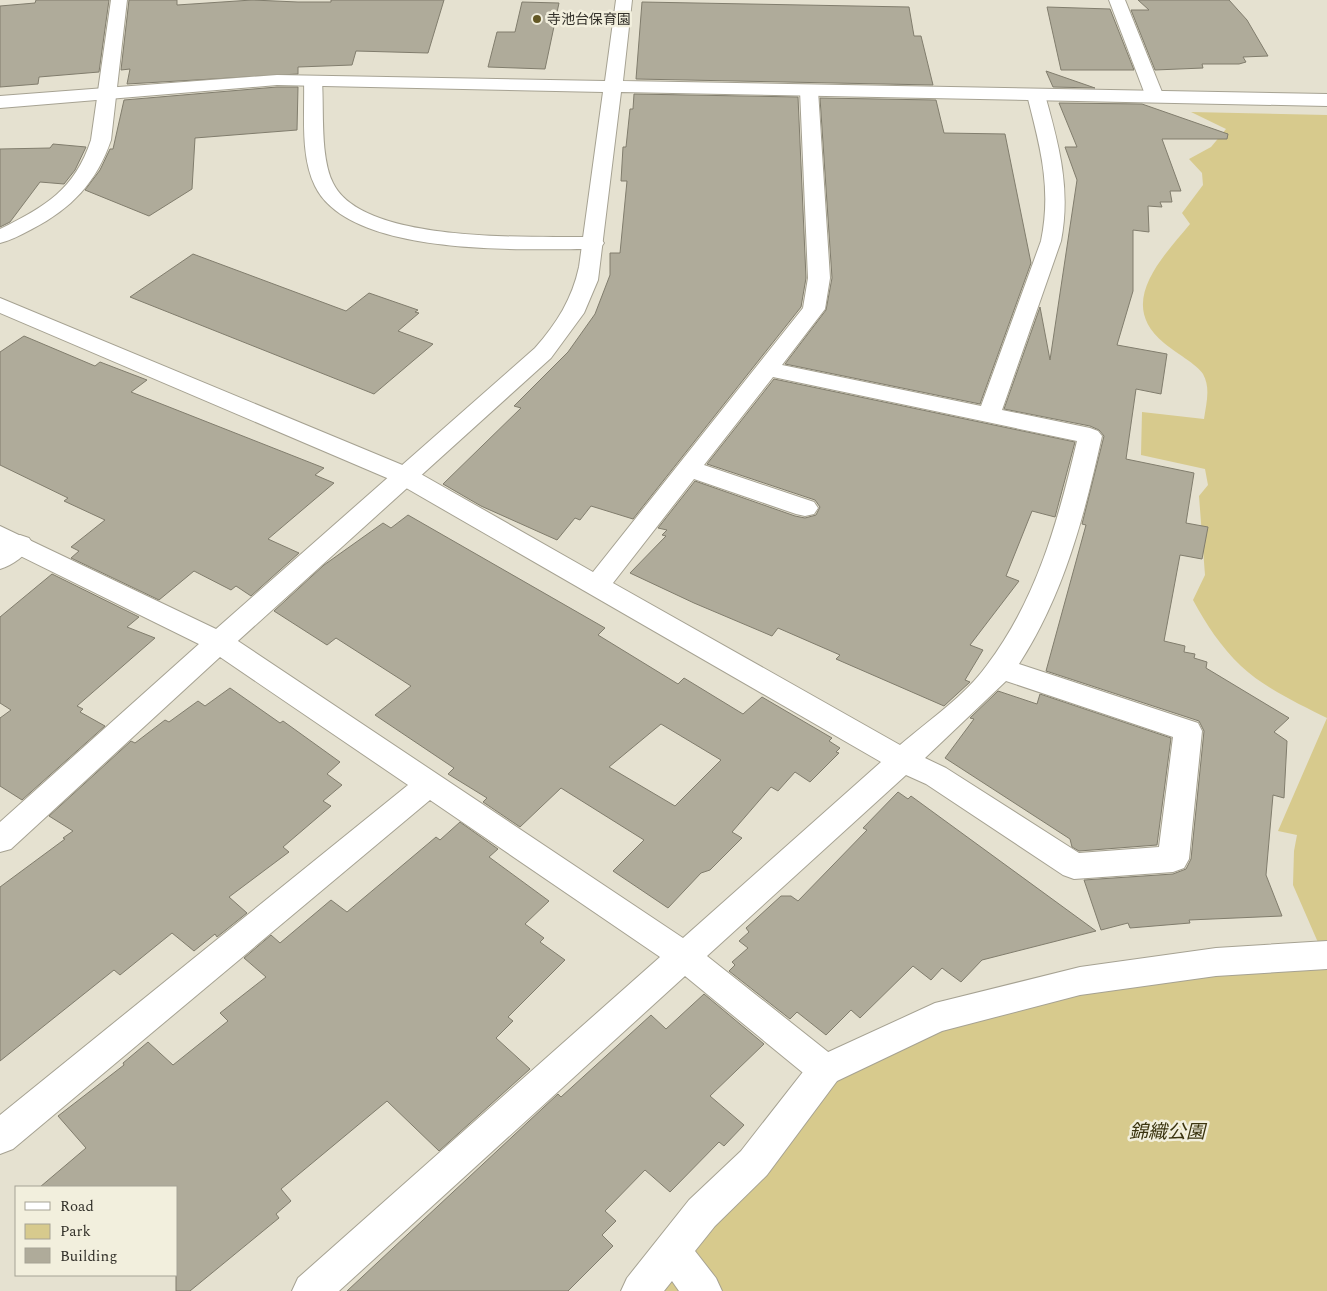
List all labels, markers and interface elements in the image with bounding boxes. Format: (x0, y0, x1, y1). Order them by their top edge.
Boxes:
place label: 寺池台保育園 (547, 9, 631, 30)
marker: 寺池台保育園 (531, 13, 543, 25)
park label: 錦織公園 (1129, 1118, 1208, 1147)
legend (15, 1186, 178, 1276)
text: Road (60, 1195, 94, 1218)
text: Park (60, 1220, 91, 1243)
text: Building (60, 1245, 117, 1268)

